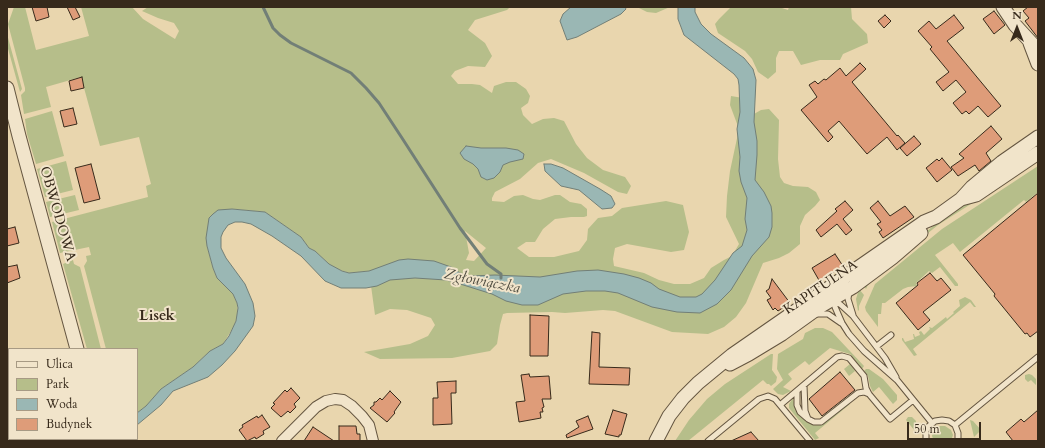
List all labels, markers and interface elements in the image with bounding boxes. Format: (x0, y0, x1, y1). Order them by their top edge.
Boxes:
north arrow (997, 8, 1037, 48)
text: N (1012, 8, 1022, 23)
street label: OBWODOWA (35, 165, 79, 263)
street label: KAPITULNA (781, 257, 861, 319)
water label: Zgłowiączka (442, 266, 522, 298)
district label: Lisek (139, 308, 175, 326)
legend (8, 348, 138, 440)
text: Ulica (46, 356, 73, 372)
text: Park (46, 376, 69, 392)
text: Woda (46, 396, 77, 412)
scale bar (909, 414, 983, 440)
text: Budynek (46, 416, 92, 432)
text: 50 m (914, 421, 940, 437)

